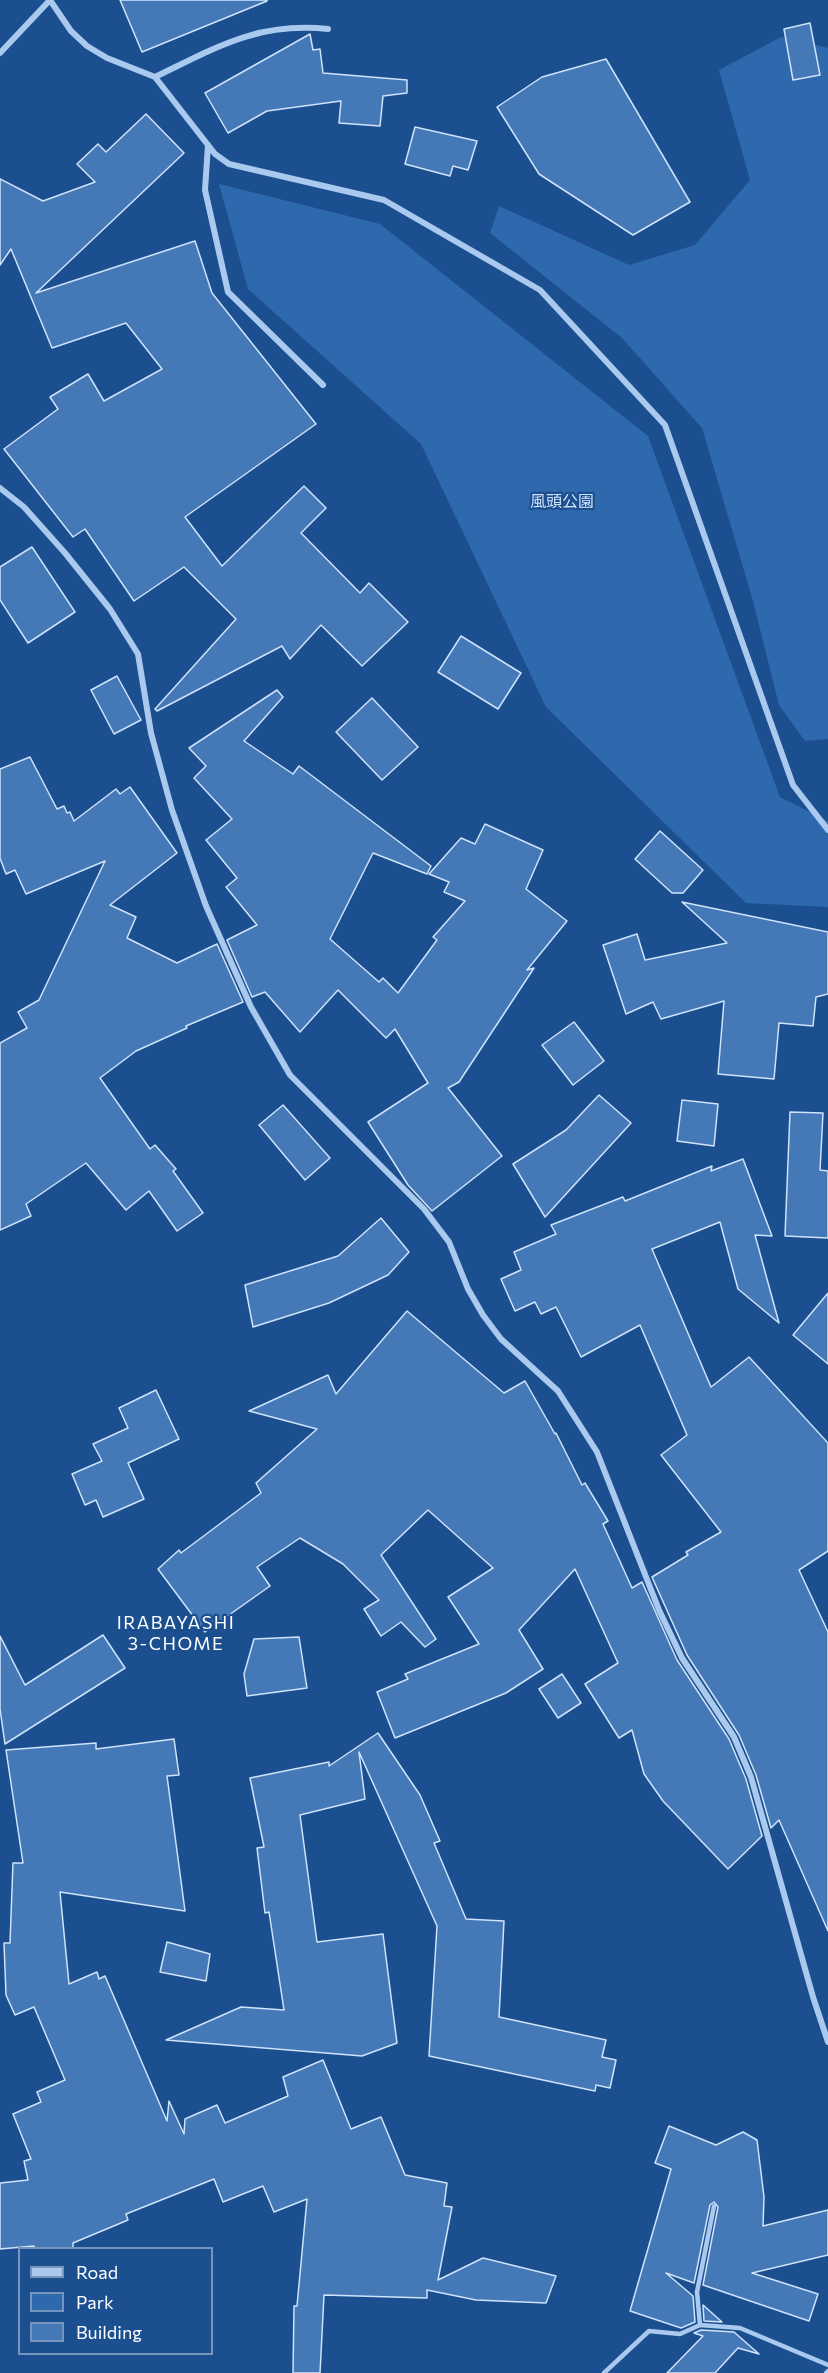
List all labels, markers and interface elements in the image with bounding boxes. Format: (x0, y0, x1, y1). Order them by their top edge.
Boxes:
park label: 風頭公園 (530, 492, 594, 512)
district label: IRABAYASHI 3-CHOME (117, 1612, 235, 1654)
legend (18, 2247, 213, 2355)
text: Road (76, 2261, 118, 2283)
text: Park (76, 2291, 114, 2313)
text: Building (76, 2321, 142, 2343)

